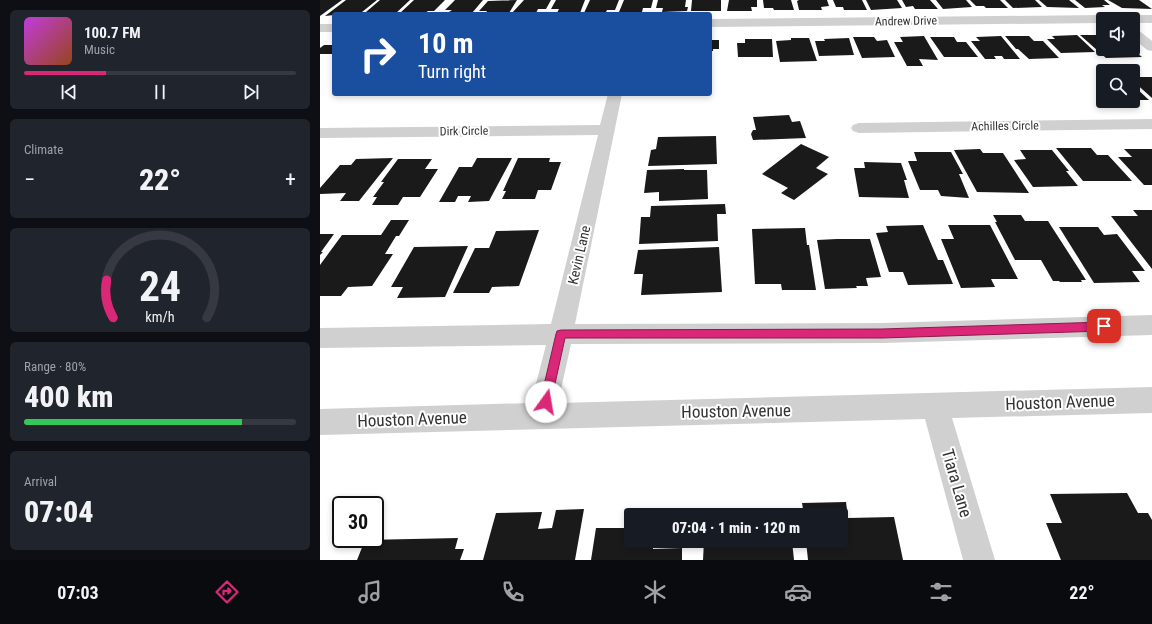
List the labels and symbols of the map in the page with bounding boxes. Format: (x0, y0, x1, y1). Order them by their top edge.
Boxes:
street label: Andrew Drive (875, 13, 938, 29)
street label: Achilles Circle (971, 118, 1039, 134)
street label: Dirk Circle (440, 124, 489, 138)
street label: Kevin Lane (564, 224, 594, 286)
pin (1087, 309, 1121, 343)
position arrow (525, 381, 567, 423)
street label: Houston Avenue (1005, 390, 1115, 414)
street label: Houston Avenue (681, 400, 791, 422)
street label: Houston Avenue (357, 407, 467, 431)
street label: Tiara Lane (938, 446, 976, 520)
speed limit sign: 30 (332, 496, 384, 548)

